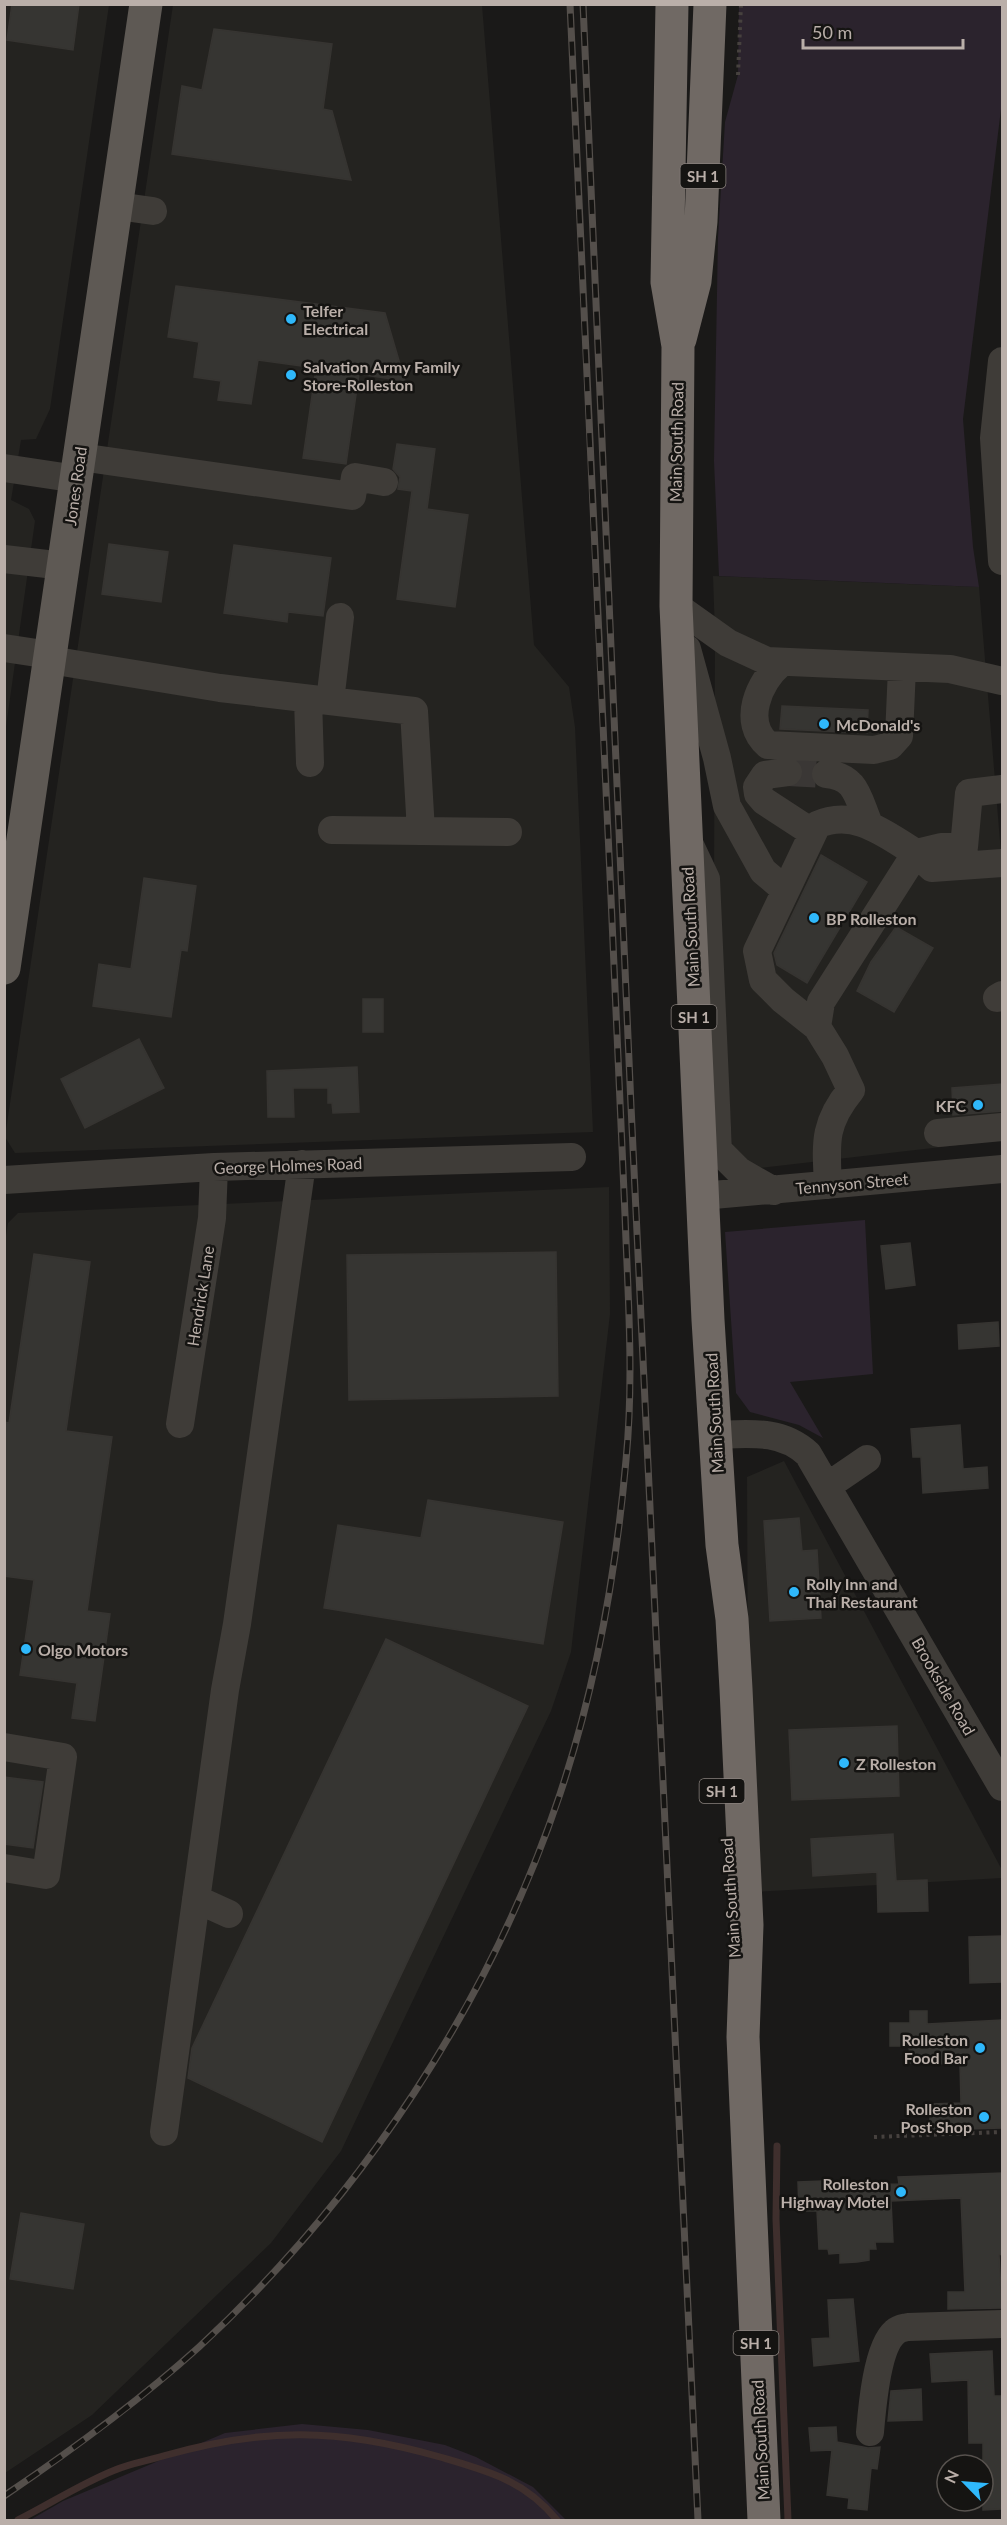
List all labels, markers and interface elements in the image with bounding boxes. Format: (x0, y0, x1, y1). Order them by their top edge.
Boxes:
scale bar (803, 12, 964, 50)
text: 50 m (812, 21, 852, 43)
road number: SH 1 (680, 164, 726, 188)
place label: Telfer Electrical (303, 301, 368, 338)
marker: Telfer Electrical (284, 312, 298, 326)
place label: Salvation Army Family Store-Rolleston (303, 357, 461, 394)
marker: Salvation Army Family Store-Rolleston (284, 368, 298, 382)
street label: Main South Road (665, 382, 687, 502)
street label: Jones Road (60, 445, 90, 527)
place label: McDonald's (836, 715, 920, 734)
marker: McDonald's (817, 717, 831, 731)
street label: Main South Road (677, 866, 703, 988)
place label: BP Rolleston (826, 909, 916, 928)
marker: BP Rolleston (807, 911, 821, 925)
road number: SH 1 (672, 1005, 716, 1029)
place label: KFC (935, 1096, 966, 1115)
marker: KFC (971, 1098, 985, 1112)
street label: George Holmes Road (213, 1153, 363, 1177)
street label: Tennyson Street (795, 1169, 909, 1197)
street label: Hendrick Lane (183, 1244, 217, 1348)
street label: Main South Road (701, 1352, 727, 1474)
place label: Rolly Inn and Thai Restaurant (806, 1574, 918, 1611)
marker: Rolly Inn and Thai Restaurant (787, 1585, 801, 1599)
street label: Brookside Road (908, 1634, 980, 1738)
place label: Olgo Motors (38, 1640, 128, 1659)
marker: Olgo Motors (19, 1642, 33, 1656)
place label: Z Rolleston (856, 1754, 936, 1773)
marker: Z Rolleston (837, 1756, 851, 1770)
road number: SH 1 (700, 1779, 744, 1803)
street label: Main South Road (716, 1837, 744, 1959)
place label: Rolleston Food Bar (901, 2030, 968, 2067)
marker: Rolleston Food Bar (973, 2041, 987, 2055)
place label: Rolleston Post Shop (900, 2099, 972, 2136)
marker: Rolleston Post Shop (977, 2110, 991, 2124)
place label: Rolleston Highway Motel (780, 2174, 889, 2211)
marker: Rolleston Highway Motel (894, 2185, 908, 2199)
road number: SH 1 (734, 2331, 778, 2355)
street label: Main South Road (747, 2379, 773, 2501)
north arrow (935, 2453, 995, 2513)
text: N (940, 2467, 962, 2486)

